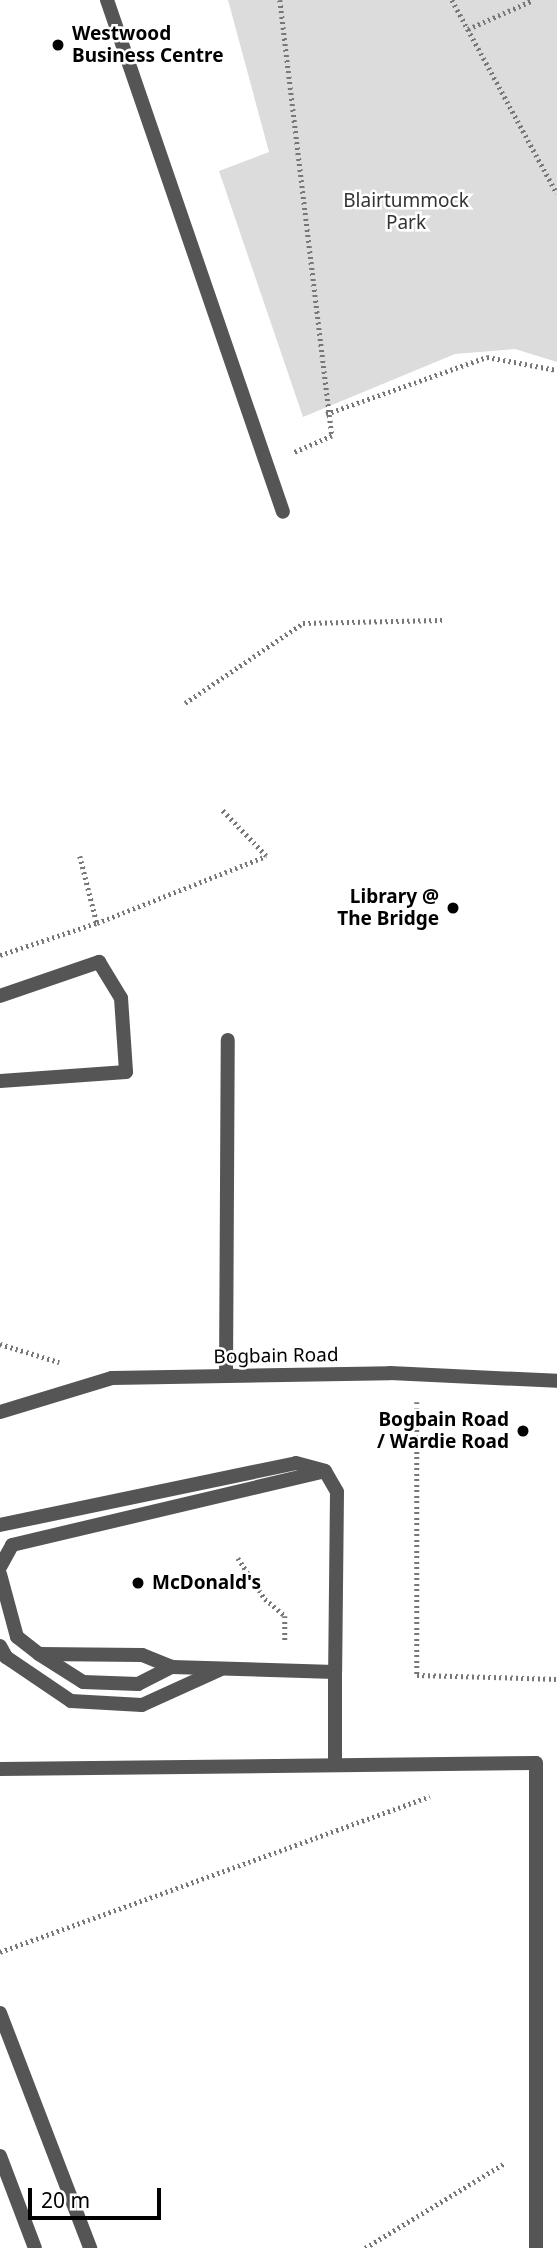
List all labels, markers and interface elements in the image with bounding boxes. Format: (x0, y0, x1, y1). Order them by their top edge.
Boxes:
place label: Westwood Business Centre (72, 23, 224, 67)
marker: Westwood Business Centre (50, 37, 66, 53)
park label: Blairtummock Park (343, 190, 469, 234)
place label: Library @ The Bridge (337, 886, 439, 930)
marker: Library @ The Bridge (445, 900, 461, 916)
street label: Bogbain Road (213, 1344, 339, 1368)
place label: Bogbain Road / Wardie Road (377, 1409, 509, 1453)
marker: Bogbain Road / Wardie Road (515, 1423, 531, 1439)
place label: McDonald's (152, 1572, 261, 1594)
marker: McDonald's (130, 1575, 146, 1591)
scale bar (32, 2174, 164, 2218)
text: 20 m (41, 2186, 90, 2214)

